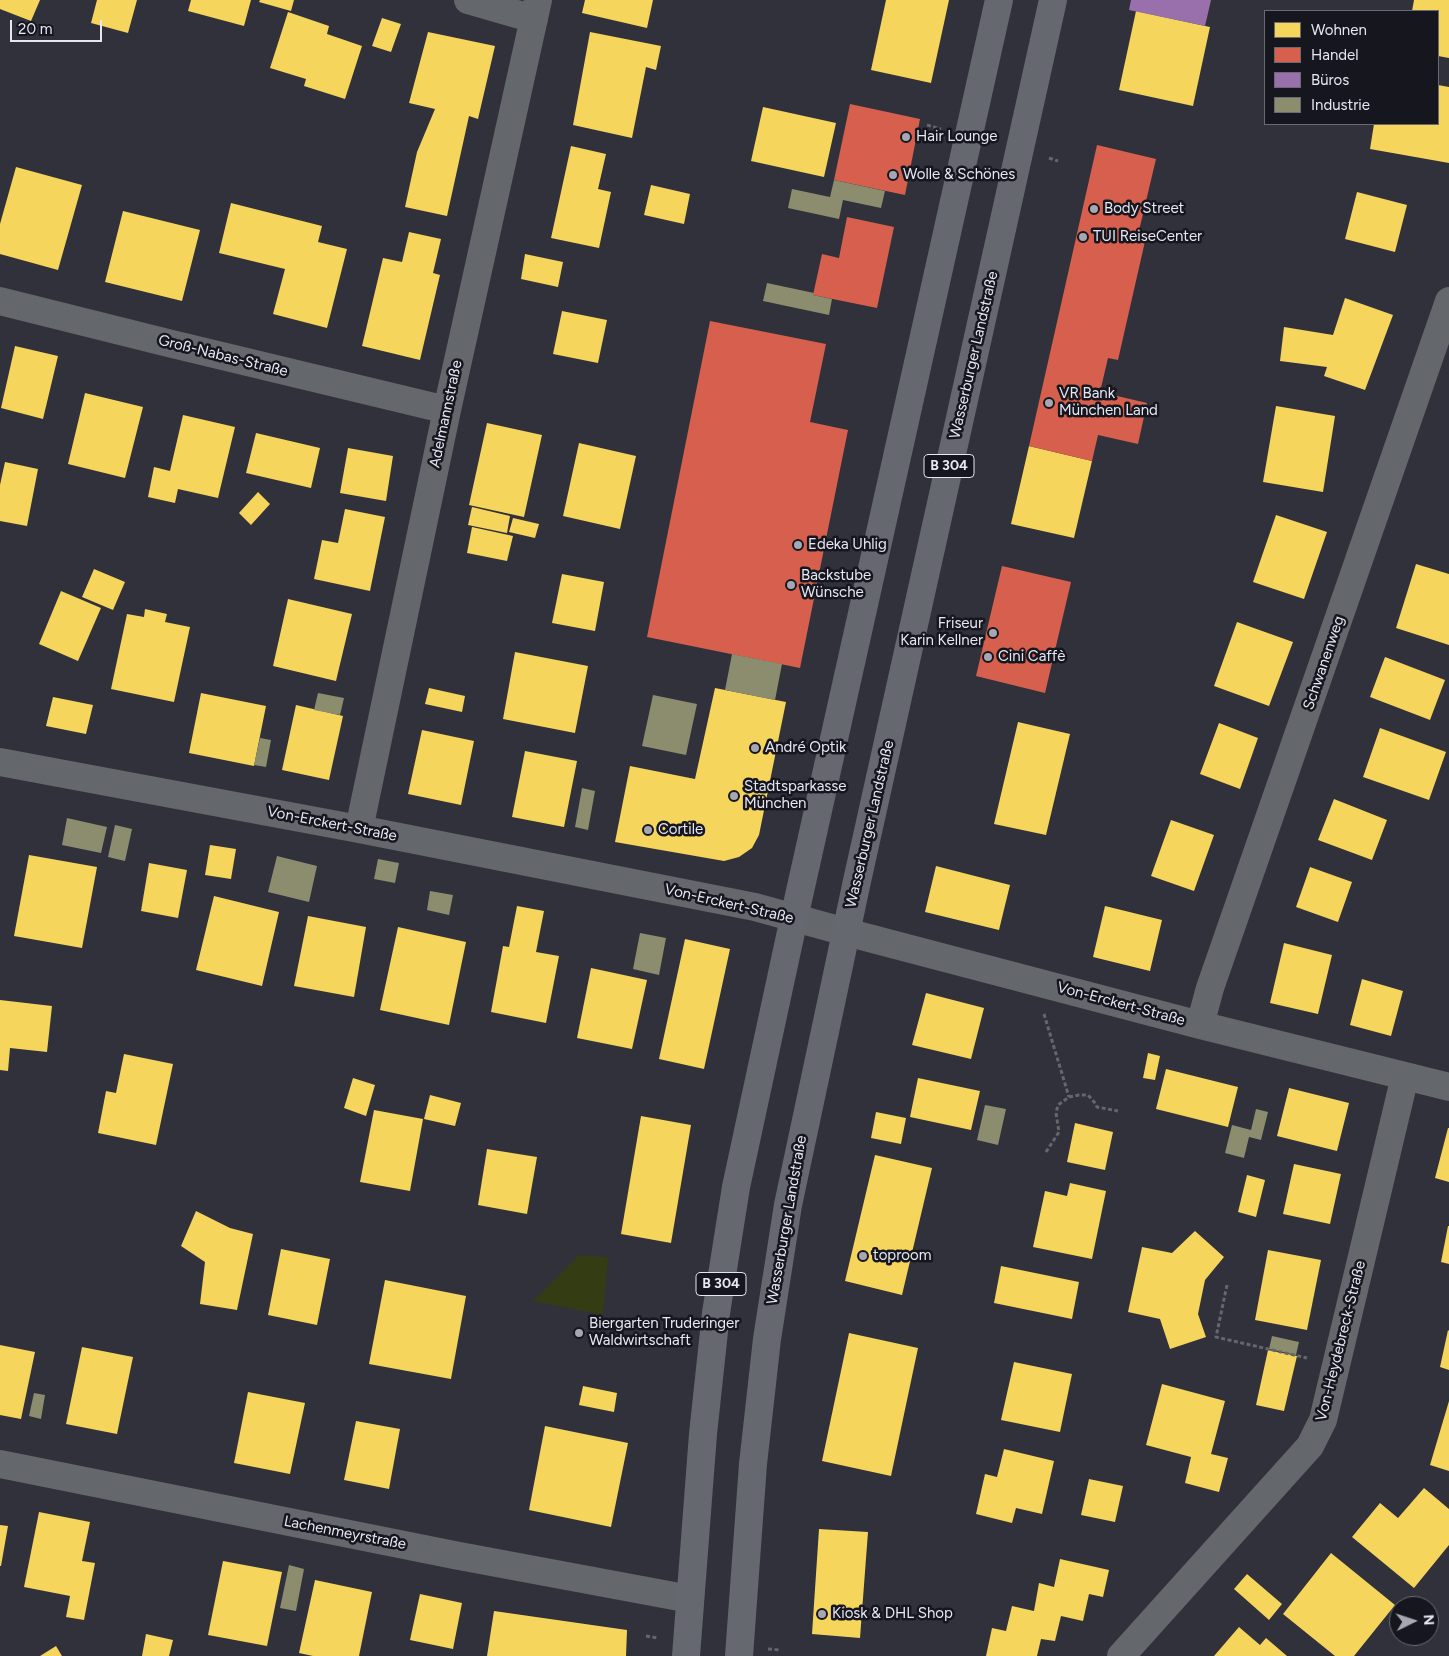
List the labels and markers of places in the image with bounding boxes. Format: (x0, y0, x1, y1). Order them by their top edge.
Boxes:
place label: Hair Lounge (916, 128, 997, 146)
marker: Hair Lounge (900, 131, 912, 143)
place label: Wolle & Schönes (903, 166, 1015, 184)
marker: Wolle & Schönes (887, 169, 899, 181)
place label: Body Street (1104, 200, 1184, 218)
marker: Body Street (1088, 203, 1100, 215)
place label: TUI ReiseCenter (1093, 228, 1202, 246)
marker: TUI ReiseCenter (1077, 231, 1089, 243)
place label: VR Bank München Land (1059, 385, 1158, 420)
marker: VR Bank München Land (1043, 397, 1055, 409)
place label: Edeka Uhlig (808, 536, 887, 554)
marker: Edeka Uhlig (792, 539, 804, 551)
place label: Backstube Wünsche (801, 567, 871, 602)
marker: Backstube Wünsche (785, 579, 797, 591)
place label: Friseur Karin Kellner (900, 615, 983, 650)
marker: Friseur Karin Kellner (987, 627, 999, 639)
place label: Cini Caffè (998, 648, 1066, 666)
marker: Cini Caffè (982, 651, 994, 663)
place label: André Optik (765, 739, 846, 757)
marker: André Optik (749, 742, 761, 754)
place label: Stadtsparkasse München (744, 778, 846, 813)
marker: Stadtsparkasse München (728, 790, 740, 802)
place label: Cortile (658, 821, 703, 839)
marker: Cortile (642, 824, 654, 836)
place label: toproom (873, 1247, 931, 1265)
marker: toproom (857, 1250, 869, 1262)
place label: Biergarten Truderinger Waldwirtschaft (589, 1315, 739, 1350)
marker: Biergarten Truderinger Waldwirtschaft (573, 1327, 585, 1339)
place label: Kiosk & DHL Shop (832, 1605, 953, 1623)
marker: Kiosk & DHL Shop (816, 1608, 828, 1620)

